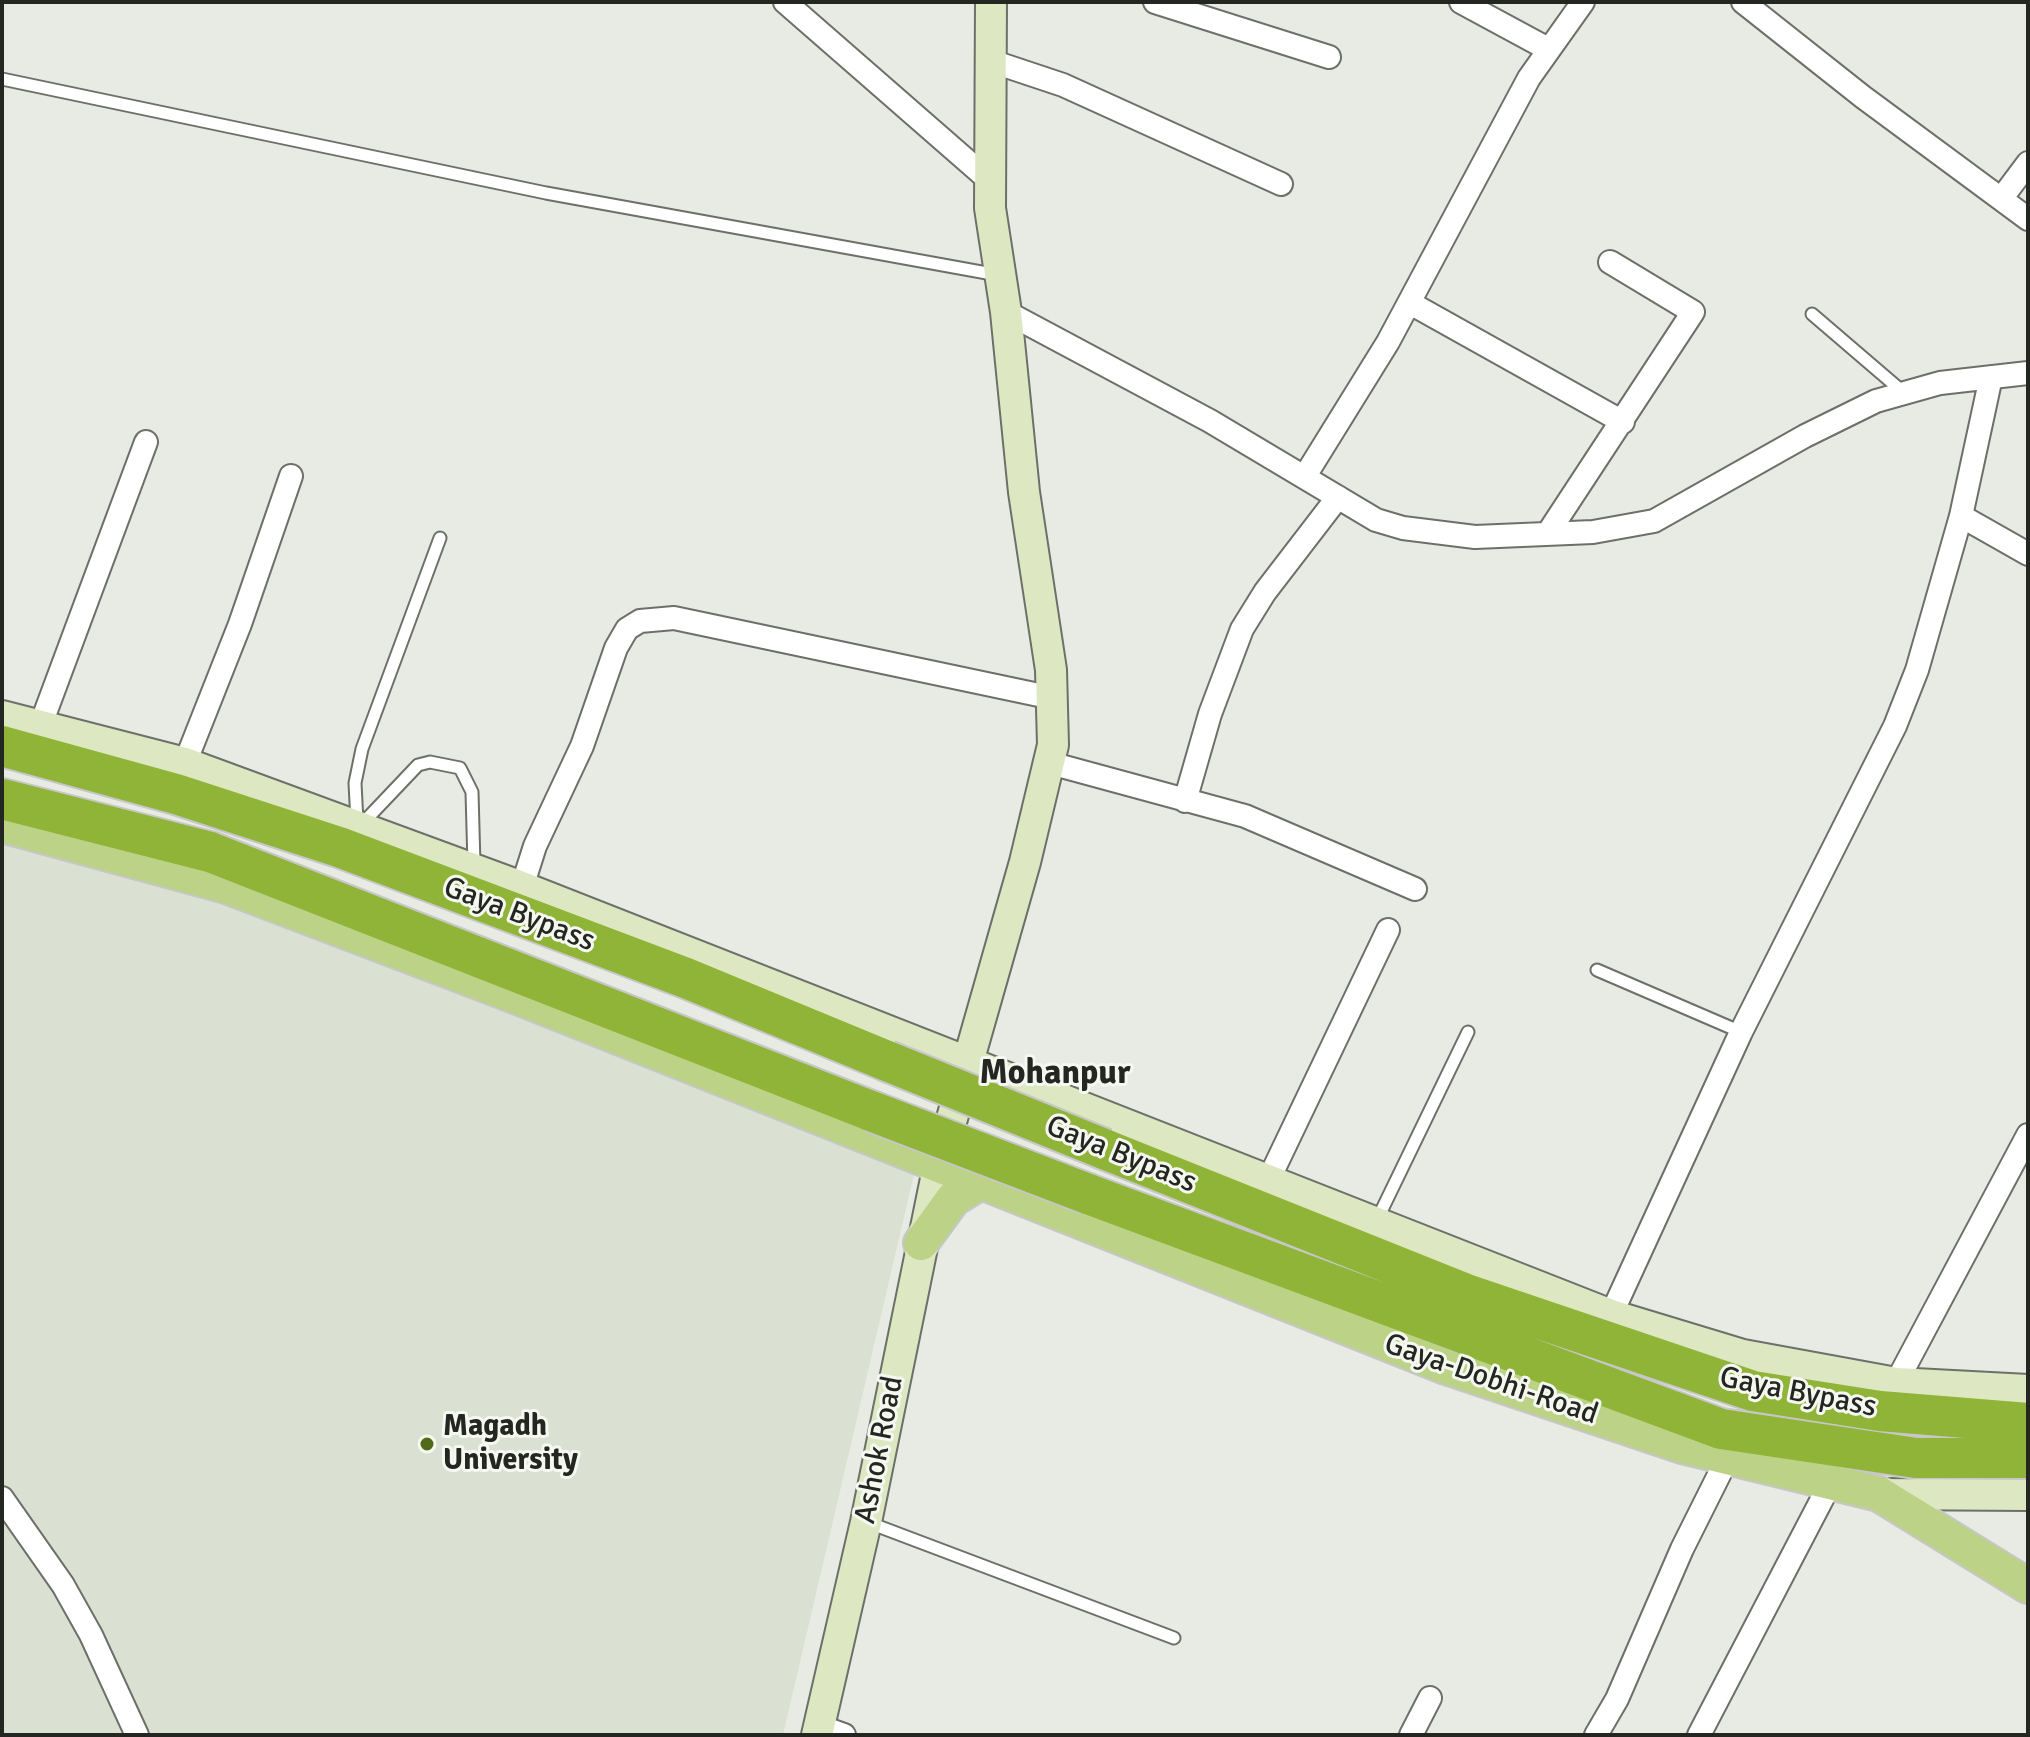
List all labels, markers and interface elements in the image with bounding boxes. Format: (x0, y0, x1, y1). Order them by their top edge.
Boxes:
street label: Gaya Bypass (438, 870, 600, 960)
district label: Mohanpur (979, 1054, 1131, 1094)
street label: Gaya Bypass (1041, 1109, 1201, 1201)
street label: Gaya-Dobhi-Road (1379, 1327, 1603, 1433)
street label: Gaya Bypass (1717, 1360, 1879, 1426)
street label: Ashok Road (848, 1373, 912, 1527)
place label: Magadh University (443, 1409, 578, 1480)
marker: Magadh University (418, 1435, 436, 1453)

